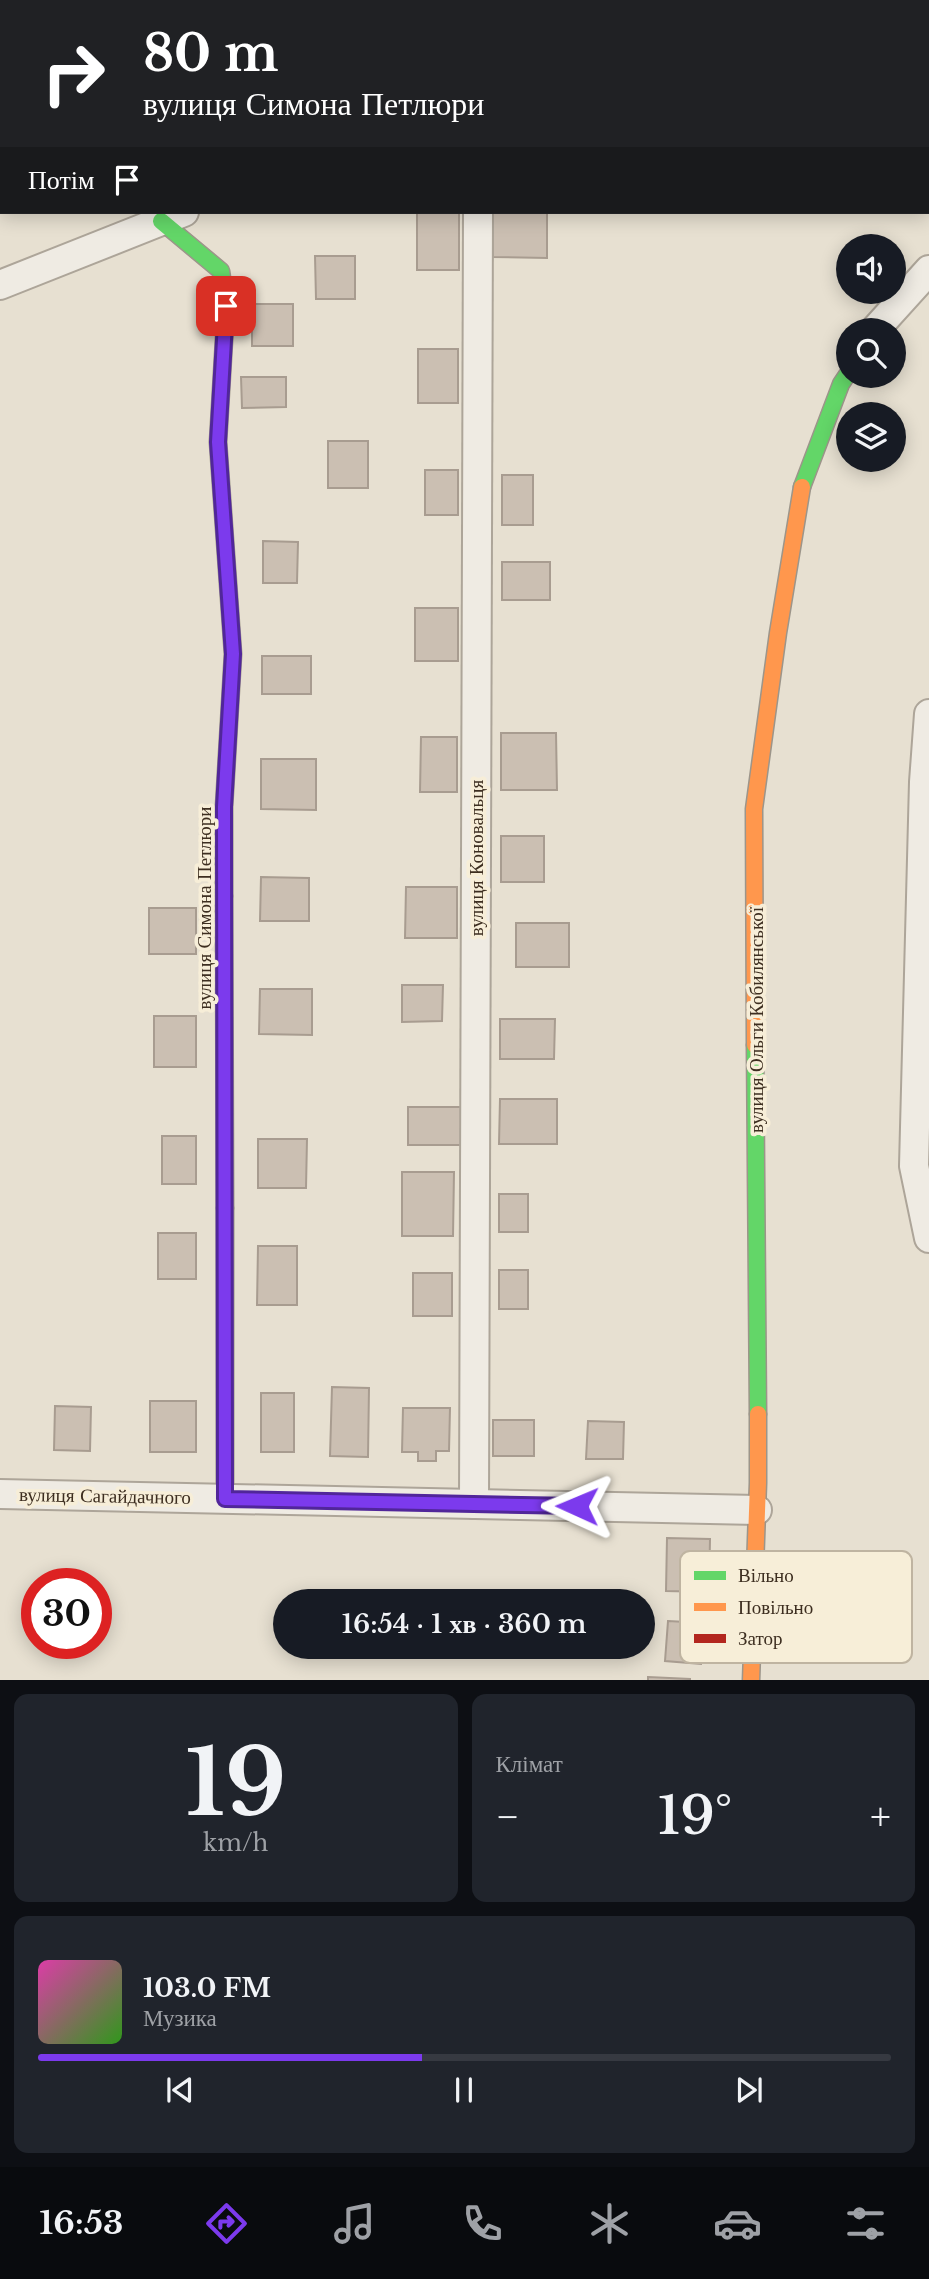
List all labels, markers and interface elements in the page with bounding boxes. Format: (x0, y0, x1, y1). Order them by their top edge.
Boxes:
text: 80 m (143, 23, 278, 84)
icon: right (28, 28, 119, 119)
text: вулиця Симона Петлюри (143, 84, 484, 124)
icon: arrive (108, 161, 146, 199)
text: Потім (28, 164, 94, 196)
map controls (836, 234, 906, 472)
button: sound (836, 234, 906, 304)
pin (196, 276, 256, 336)
icon: arrive (207, 287, 245, 325)
button: search (836, 318, 906, 388)
button: layers (836, 402, 906, 472)
street label: вулиця Коновальця (465, 780, 488, 936)
street label: вулиця Симона Петлюри (193, 807, 216, 1009)
street label: вулиця Ольги Кобилянської (745, 906, 768, 1133)
position arrow (540, 1469, 614, 1543)
street label: вулиця Сагайдачного (19, 1483, 191, 1509)
legend (680, 1551, 912, 1663)
text: Вільно (738, 1564, 794, 1587)
speed limit sign: 30 (21, 1568, 112, 1659)
text: Повільно (738, 1596, 813, 1619)
text: 16:54 · 1 хв · 360 m (341, 1608, 587, 1640)
text: Затор (738, 1627, 783, 1650)
text: 19 (185, 1727, 286, 1840)
text: Клімат (496, 1750, 563, 1778)
text: 19° (657, 1784, 732, 1848)
text: − (496, 1793, 520, 1840)
text: + (870, 1793, 891, 1840)
text: km/h (203, 1829, 268, 1857)
text: 103.0 FM (143, 1972, 271, 2004)
text: Музика (143, 2004, 217, 2032)
icon: previous (161, 2071, 199, 2109)
icon: pause (445, 2071, 483, 2109)
icon: next (730, 2071, 768, 2109)
icon: directions (202, 2199, 251, 2248)
icon: music (330, 2199, 379, 2248)
icon: phone (458, 2199, 507, 2248)
icon: climate (585, 2199, 634, 2248)
icon: car (713, 2199, 762, 2248)
icon: filters (841, 2199, 890, 2248)
text: 16:53 (39, 2203, 123, 2243)

